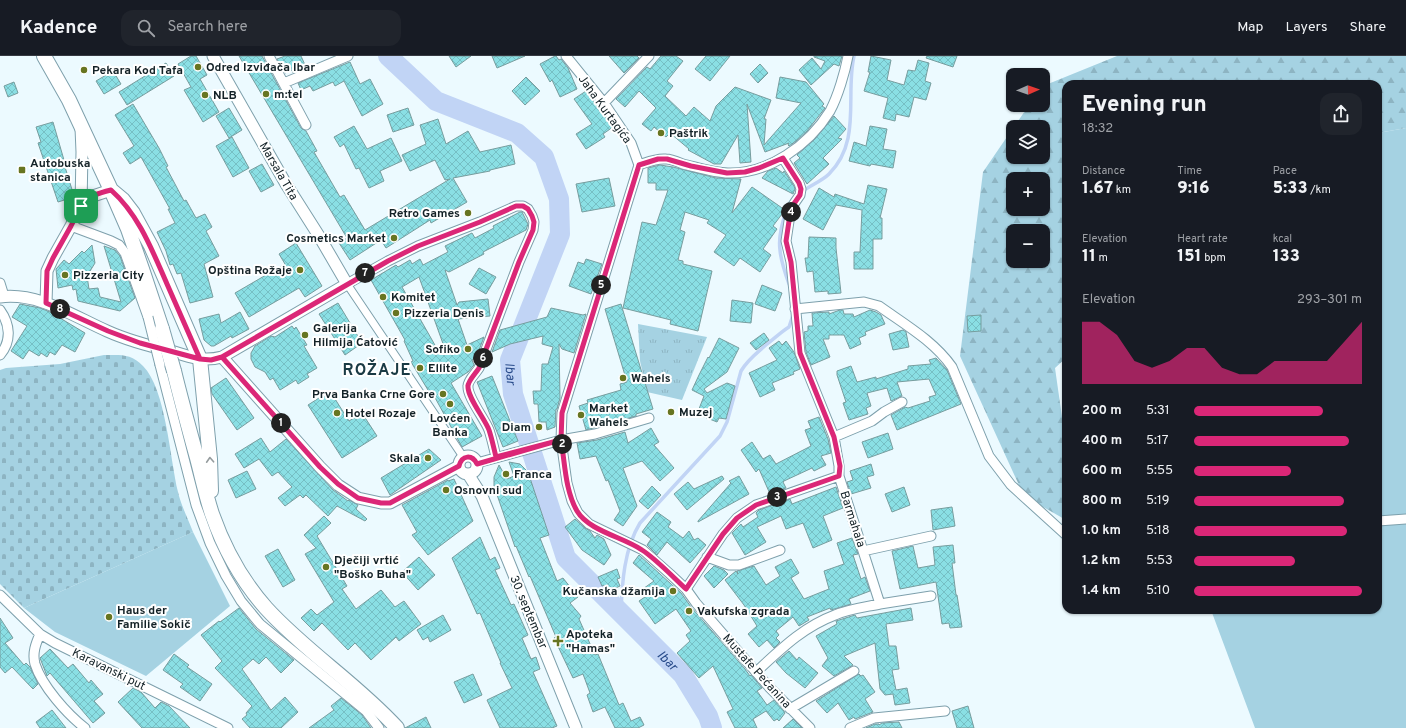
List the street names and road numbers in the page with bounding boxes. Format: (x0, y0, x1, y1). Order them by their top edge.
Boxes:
street label: Jaha Kurtagića (574, 72, 635, 147)
street label: Marsala Tita (255, 139, 301, 204)
street label: Barmahala (835, 489, 869, 549)
street label: 30. septembar (505, 573, 551, 652)
street label: Mustafe Pećanina (718, 631, 794, 712)
street label: Karavanski put (69, 645, 148, 695)

